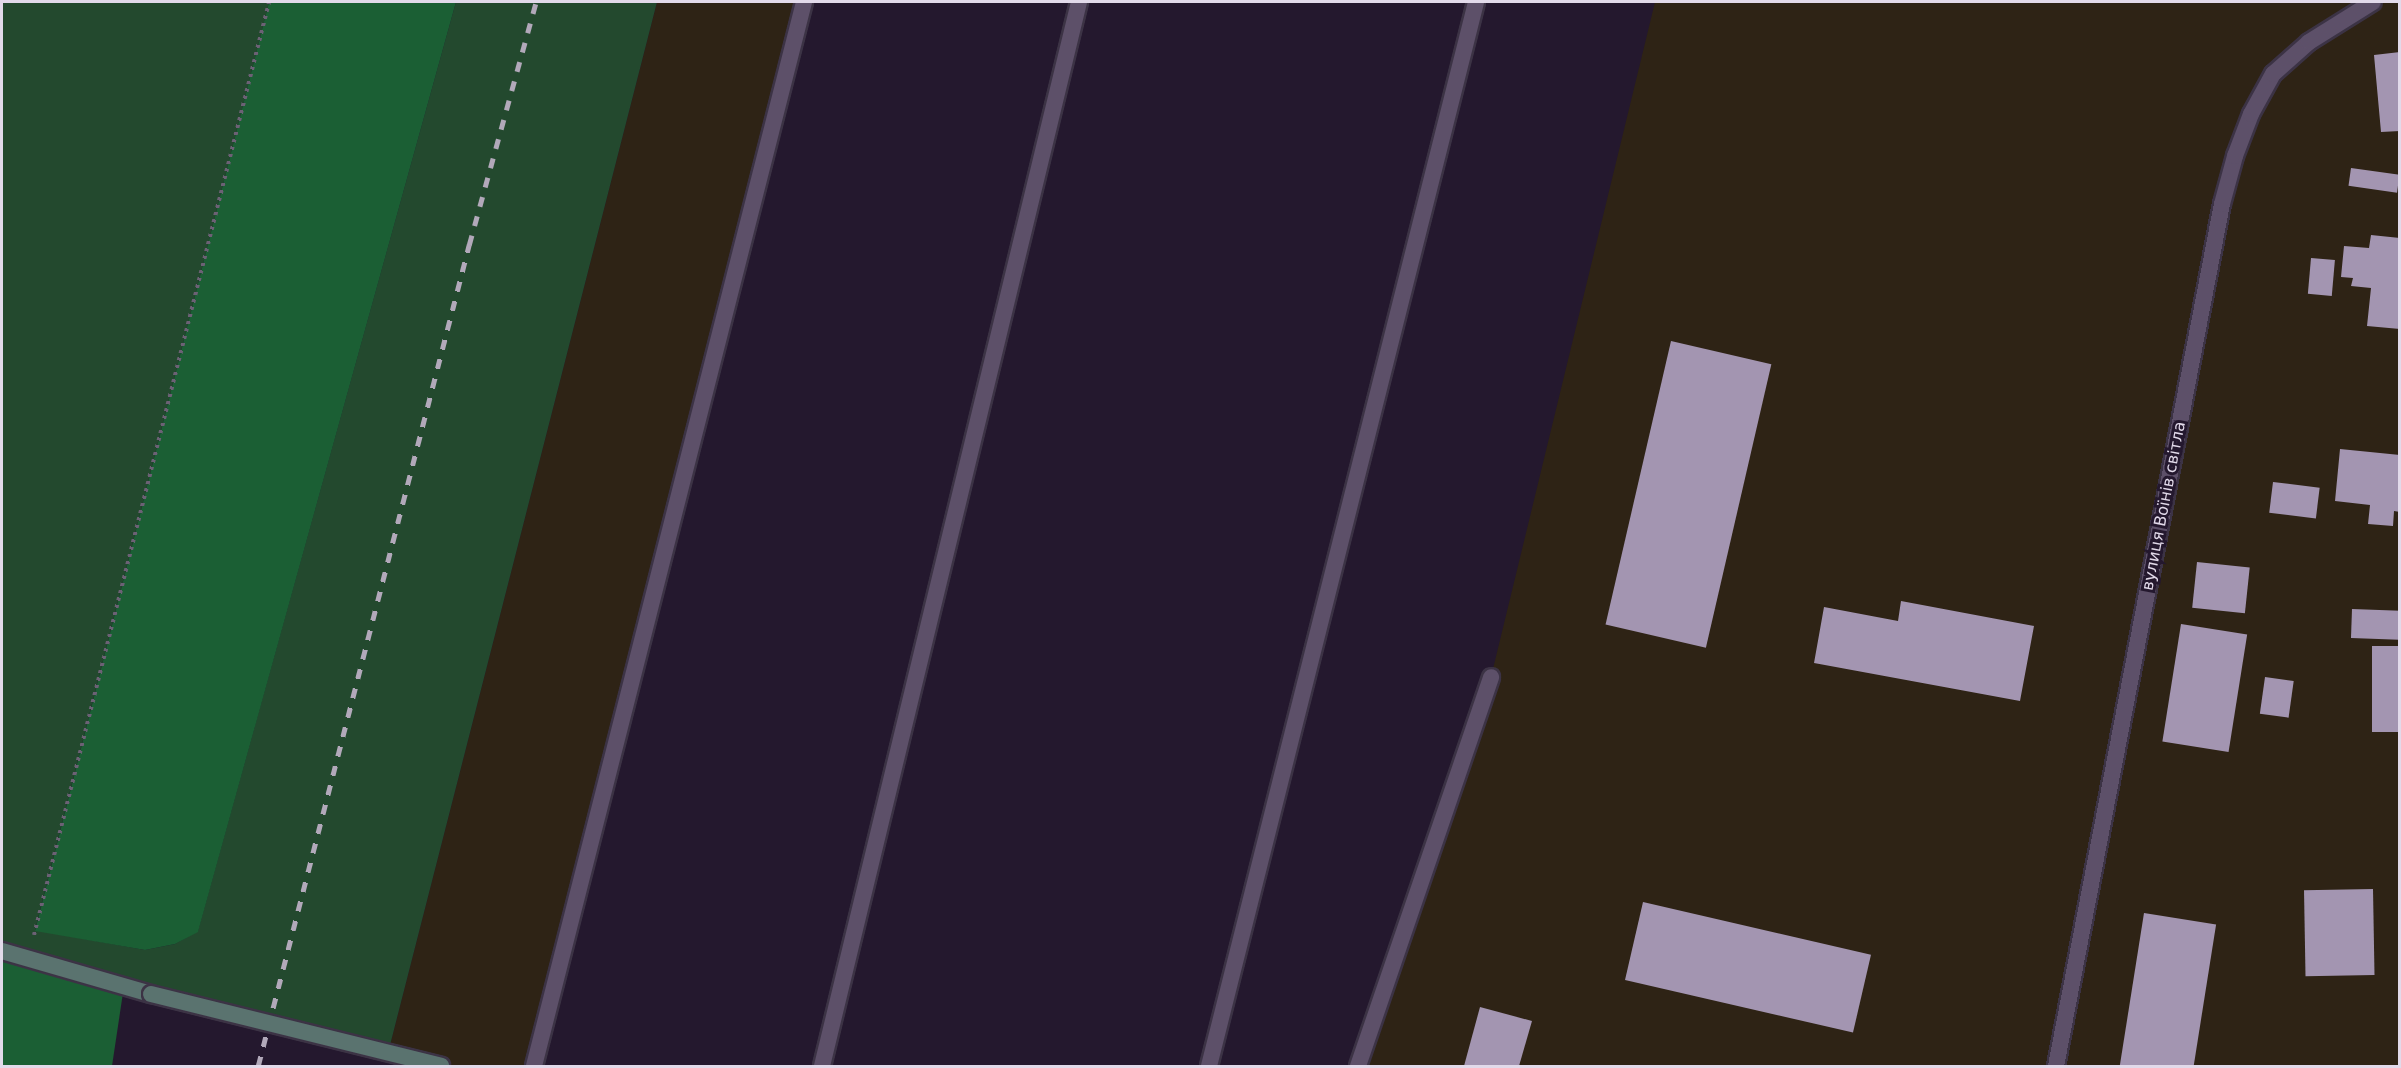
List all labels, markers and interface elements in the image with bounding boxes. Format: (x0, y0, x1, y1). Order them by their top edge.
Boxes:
street label: вулиця Воїнів світла (2138, 420, 2190, 592)

